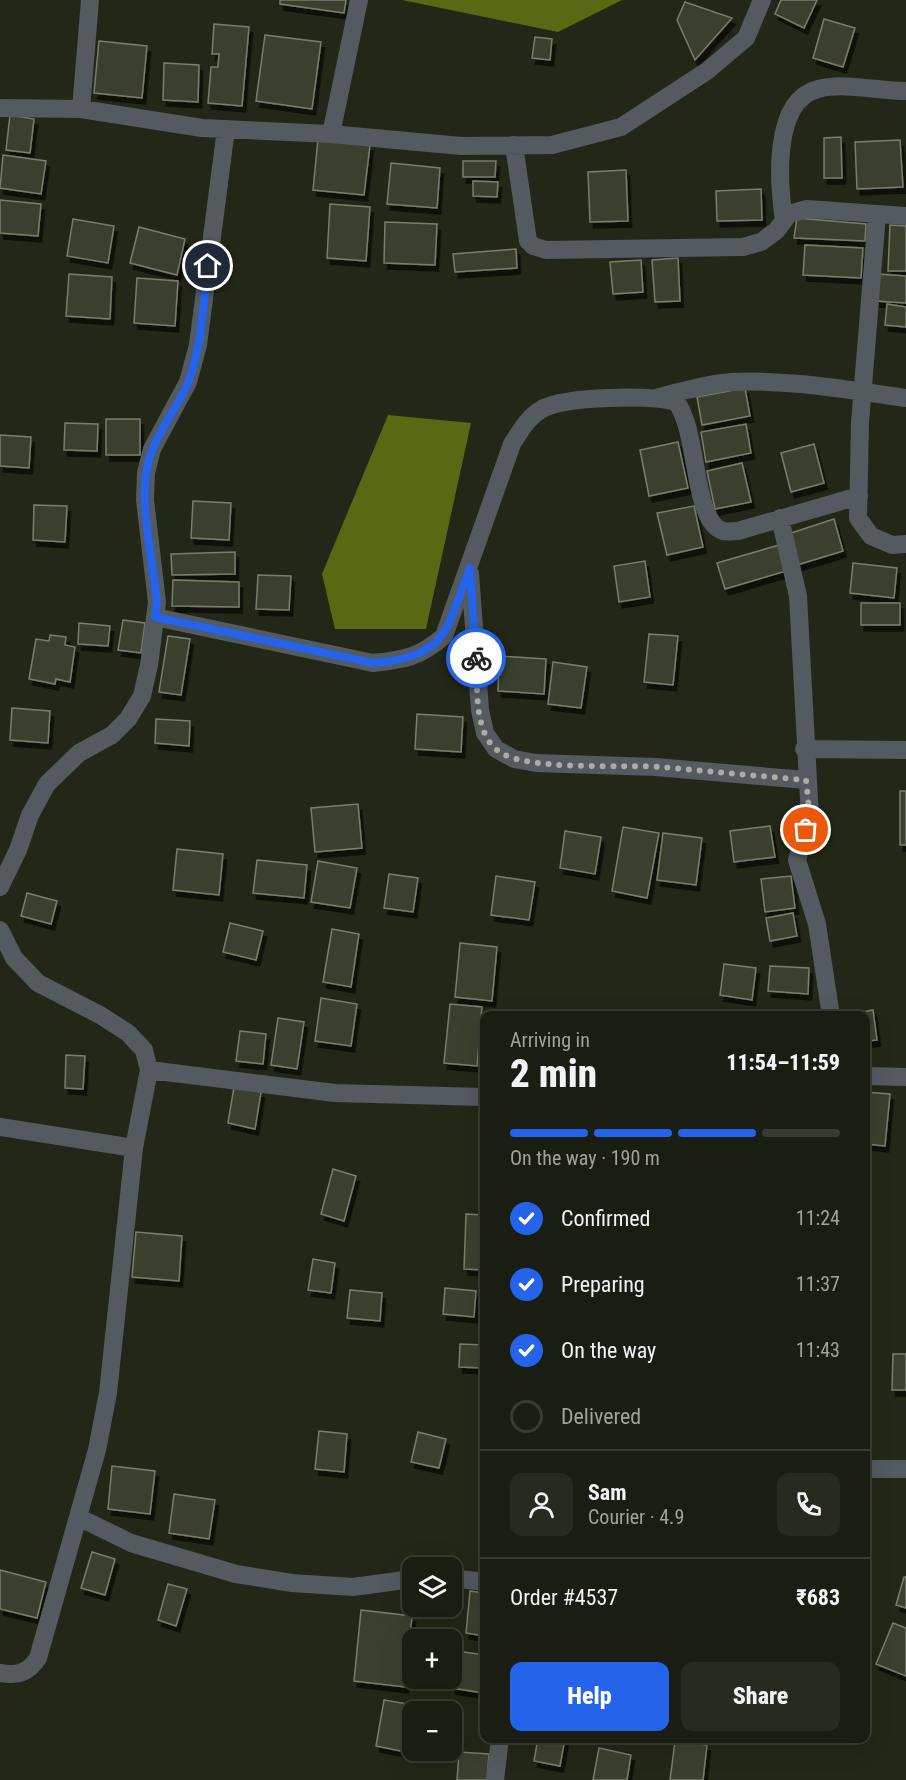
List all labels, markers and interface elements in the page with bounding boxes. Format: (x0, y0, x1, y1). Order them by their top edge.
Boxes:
pin (182, 240, 233, 291)
icon: home (191, 249, 224, 282)
courier (446, 628, 506, 688)
icon: bike (460, 642, 493, 675)
pin (780, 804, 831, 855)
icon: bag (789, 813, 822, 846)
text: Arriving in (510, 1028, 590, 1052)
text: 11:54–11:59 (726, 1050, 840, 1075)
text: 2 min (510, 1051, 597, 1097)
text: On the way · 190 m (510, 1146, 660, 1170)
icon: check (510, 1202, 543, 1235)
text: Confirmed (561, 1206, 650, 1231)
text: 11:24 (796, 1206, 840, 1230)
icon: check (510, 1268, 543, 1301)
text: Preparing (561, 1272, 645, 1297)
text: 11:37 (796, 1272, 840, 1296)
icon: check (510, 1334, 543, 1367)
text: On the way (561, 1338, 656, 1363)
text: 11:43 (796, 1338, 840, 1362)
text: Delivered (561, 1404, 641, 1429)
button: person (510, 1473, 573, 1536)
button: phone (777, 1473, 840, 1536)
text: Sam (588, 1480, 627, 1505)
text: Courier · 4.9 (588, 1505, 684, 1529)
map controls (402, 1557, 462, 1761)
button: layers (402, 1557, 462, 1617)
text: Order #4537 (510, 1585, 618, 1610)
text: ₹683 (796, 1585, 840, 1610)
button: + (402, 1629, 462, 1689)
button: Help (510, 1662, 669, 1731)
button: Share (681, 1662, 840, 1731)
button: − (402, 1701, 462, 1761)

